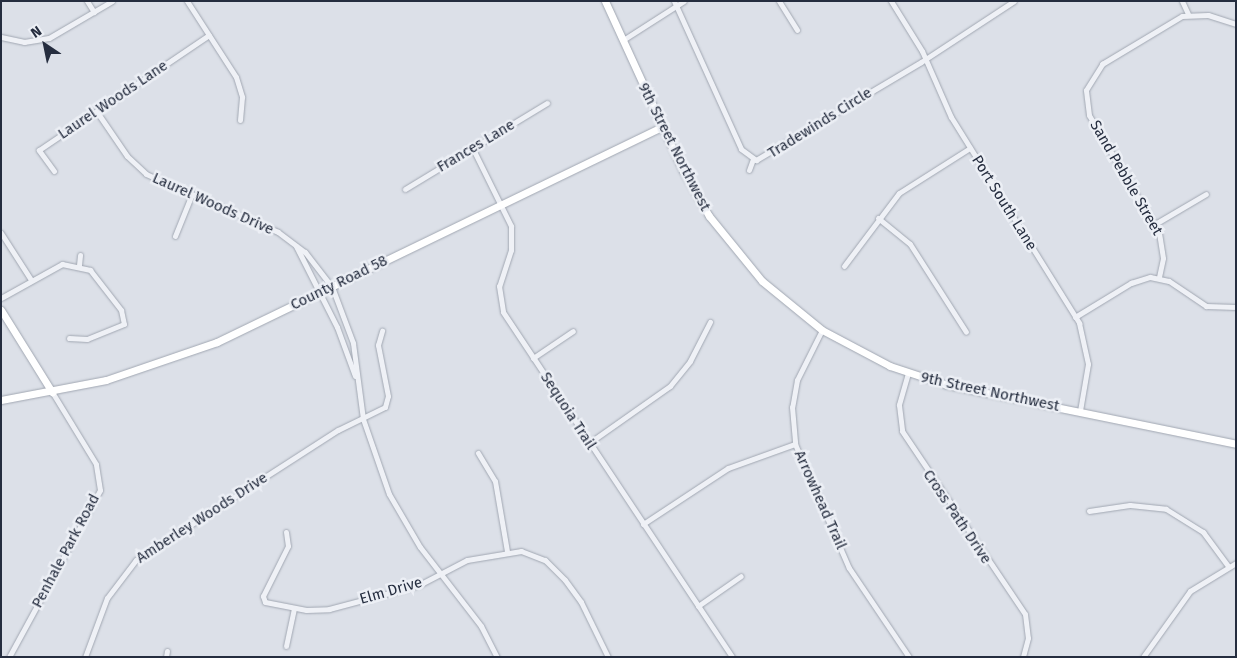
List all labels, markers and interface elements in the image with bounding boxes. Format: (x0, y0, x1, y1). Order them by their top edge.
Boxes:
north arrow (20, 20, 70, 70)
text: N (28, 23, 45, 42)
street label: Laurel Woods Lane (55, 57, 171, 143)
street label: 9th Street Northwest (634, 80, 714, 214)
street label: Tradewinds Circle (765, 84, 875, 162)
street label: Frances Lane (434, 116, 518, 176)
street label: Sand Pebble Street (1086, 117, 1166, 239)
street label: Port South Lane (968, 152, 1040, 254)
street label: Laurel Woods Drive (150, 169, 276, 239)
street label: County Road 58 (288, 252, 390, 314)
street label: Sequoia Trail (536, 369, 600, 453)
street label: 9th Street Northwest (919, 369, 1061, 415)
street label: Arrowhead Trail (790, 448, 850, 552)
street label: Cross Path Drive (919, 467, 995, 567)
street label: Amberley Woods Drive (133, 469, 271, 567)
street label: Penhale Park Road (28, 491, 104, 611)
street label: Elm Drive (358, 573, 424, 609)

